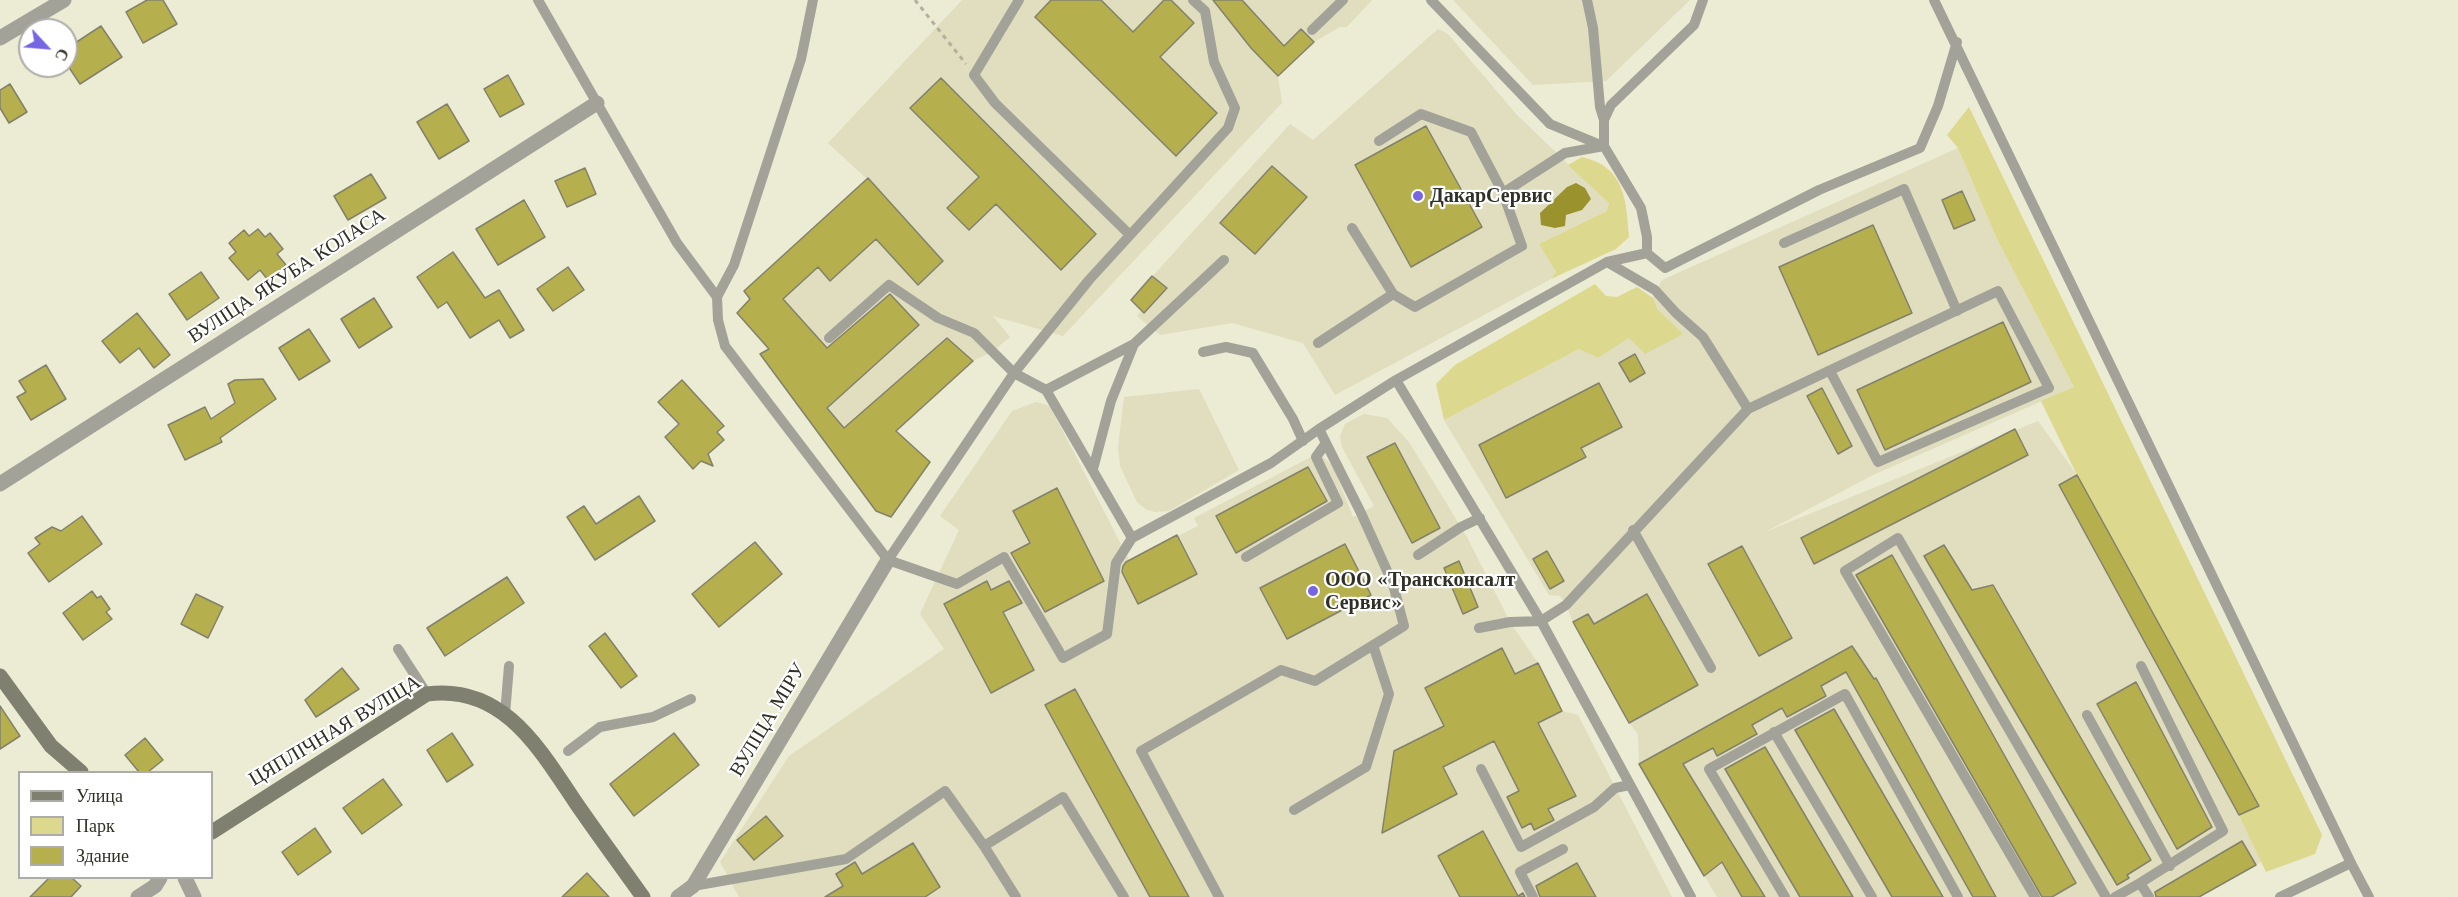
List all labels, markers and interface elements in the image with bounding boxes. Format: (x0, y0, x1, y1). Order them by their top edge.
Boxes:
north arrow (18, 18, 78, 78)
text: С (51, 45, 74, 65)
place label: ДакарСервис (1430, 184, 1552, 208)
marker: ДакарСервис (1411, 189, 1425, 203)
street label: ВУЛІЦА ЯКУБА КОЛАСА (184, 203, 390, 349)
place label: ООО «Трансконсалт Сервис» (1325, 568, 1515, 615)
marker: ООО «Трансконсалт Сервис» (1306, 584, 1320, 598)
street label: ВУЛІЦА МІРУ (725, 659, 811, 781)
street label: ЦЯПЛІЧНАЯ ВУЛІЦА (245, 670, 425, 792)
legend (18, 771, 213, 879)
text: Улица (76, 785, 123, 807)
text: Парк (76, 815, 115, 837)
text: Здание (76, 845, 129, 867)

